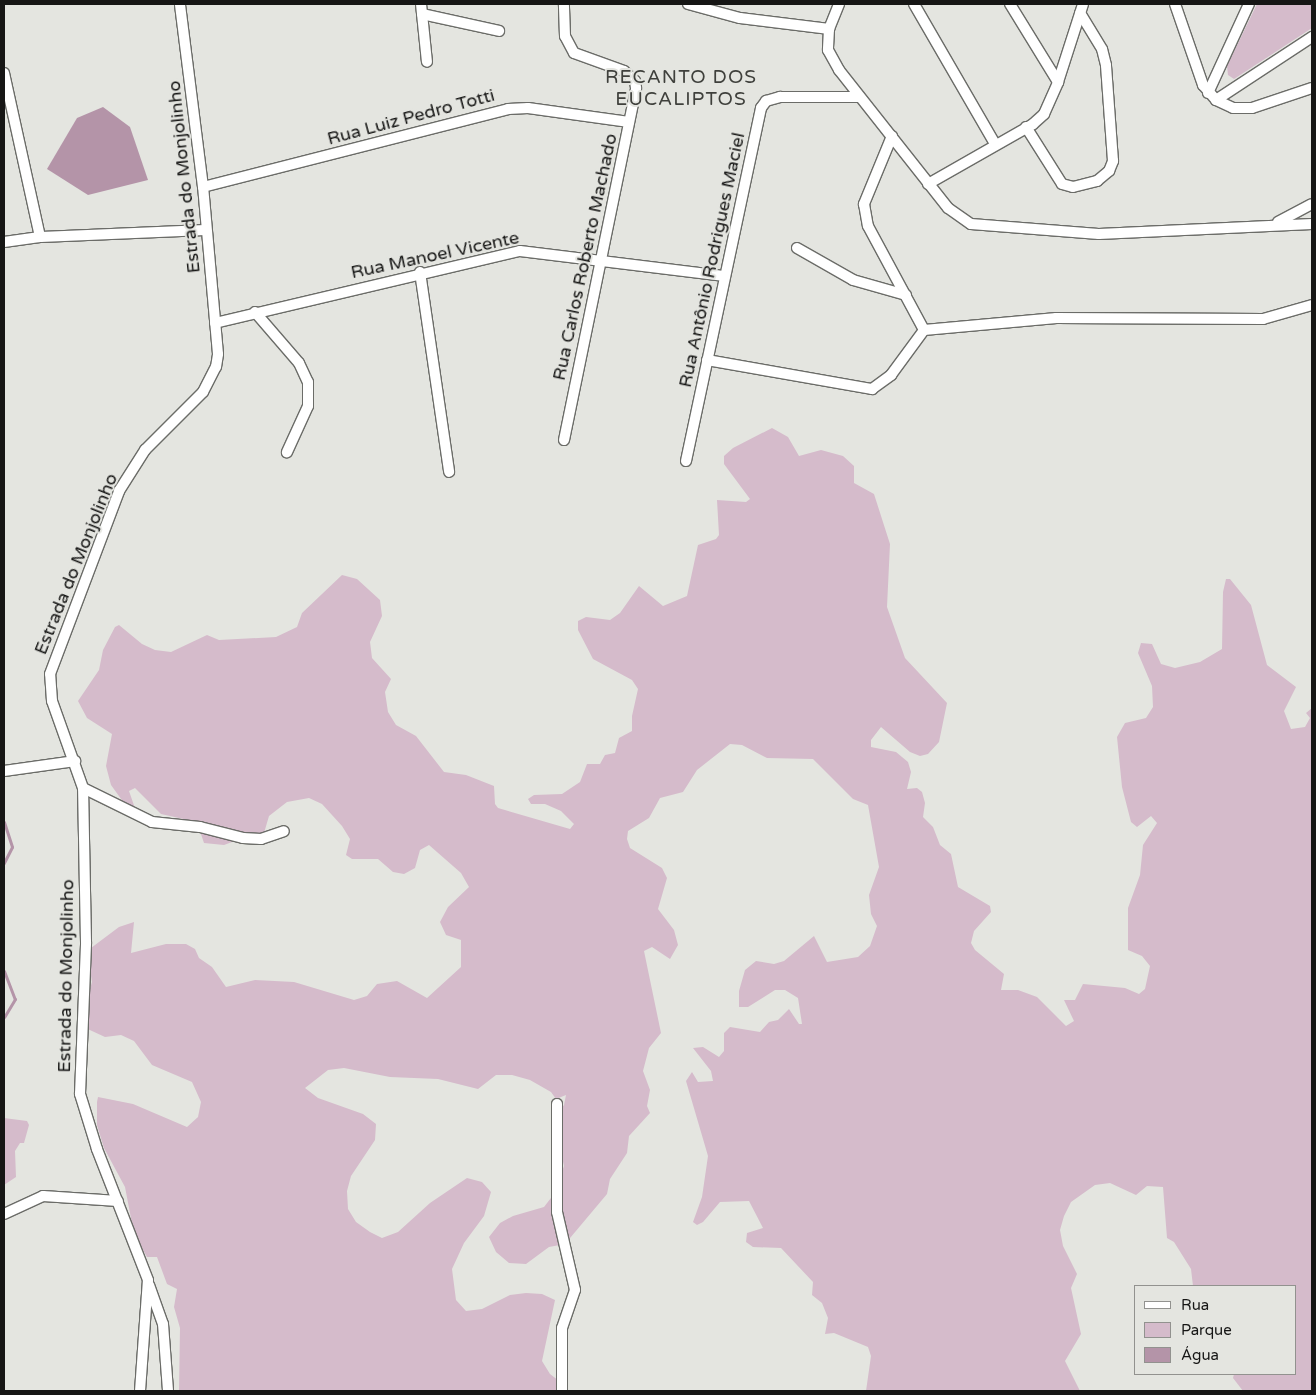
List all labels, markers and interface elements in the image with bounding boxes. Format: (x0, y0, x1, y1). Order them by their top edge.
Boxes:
district label: RECANTO DOS EUCALIPTOS (604, 67, 758, 111)
street label: Estrada do Monjolinho (163, 80, 205, 274)
street label: Rua Luiz Pedro Totti (325, 84, 497, 150)
street label: Rua Antônio Rodrigues Maciel (674, 131, 750, 389)
street label: Rua Carlos Roberto Machado (548, 132, 622, 382)
street label: Rua Manoel Vicente (349, 227, 521, 283)
street label: Estrada do Monjolinho (30, 470, 122, 658)
street label: Estrada do Monjolinho (54, 879, 78, 1073)
legend (1134, 1285, 1296, 1375)
text: Rua (1181, 1296, 1209, 1314)
text: Parque (1181, 1321, 1232, 1339)
text: Água (1181, 1346, 1219, 1364)

